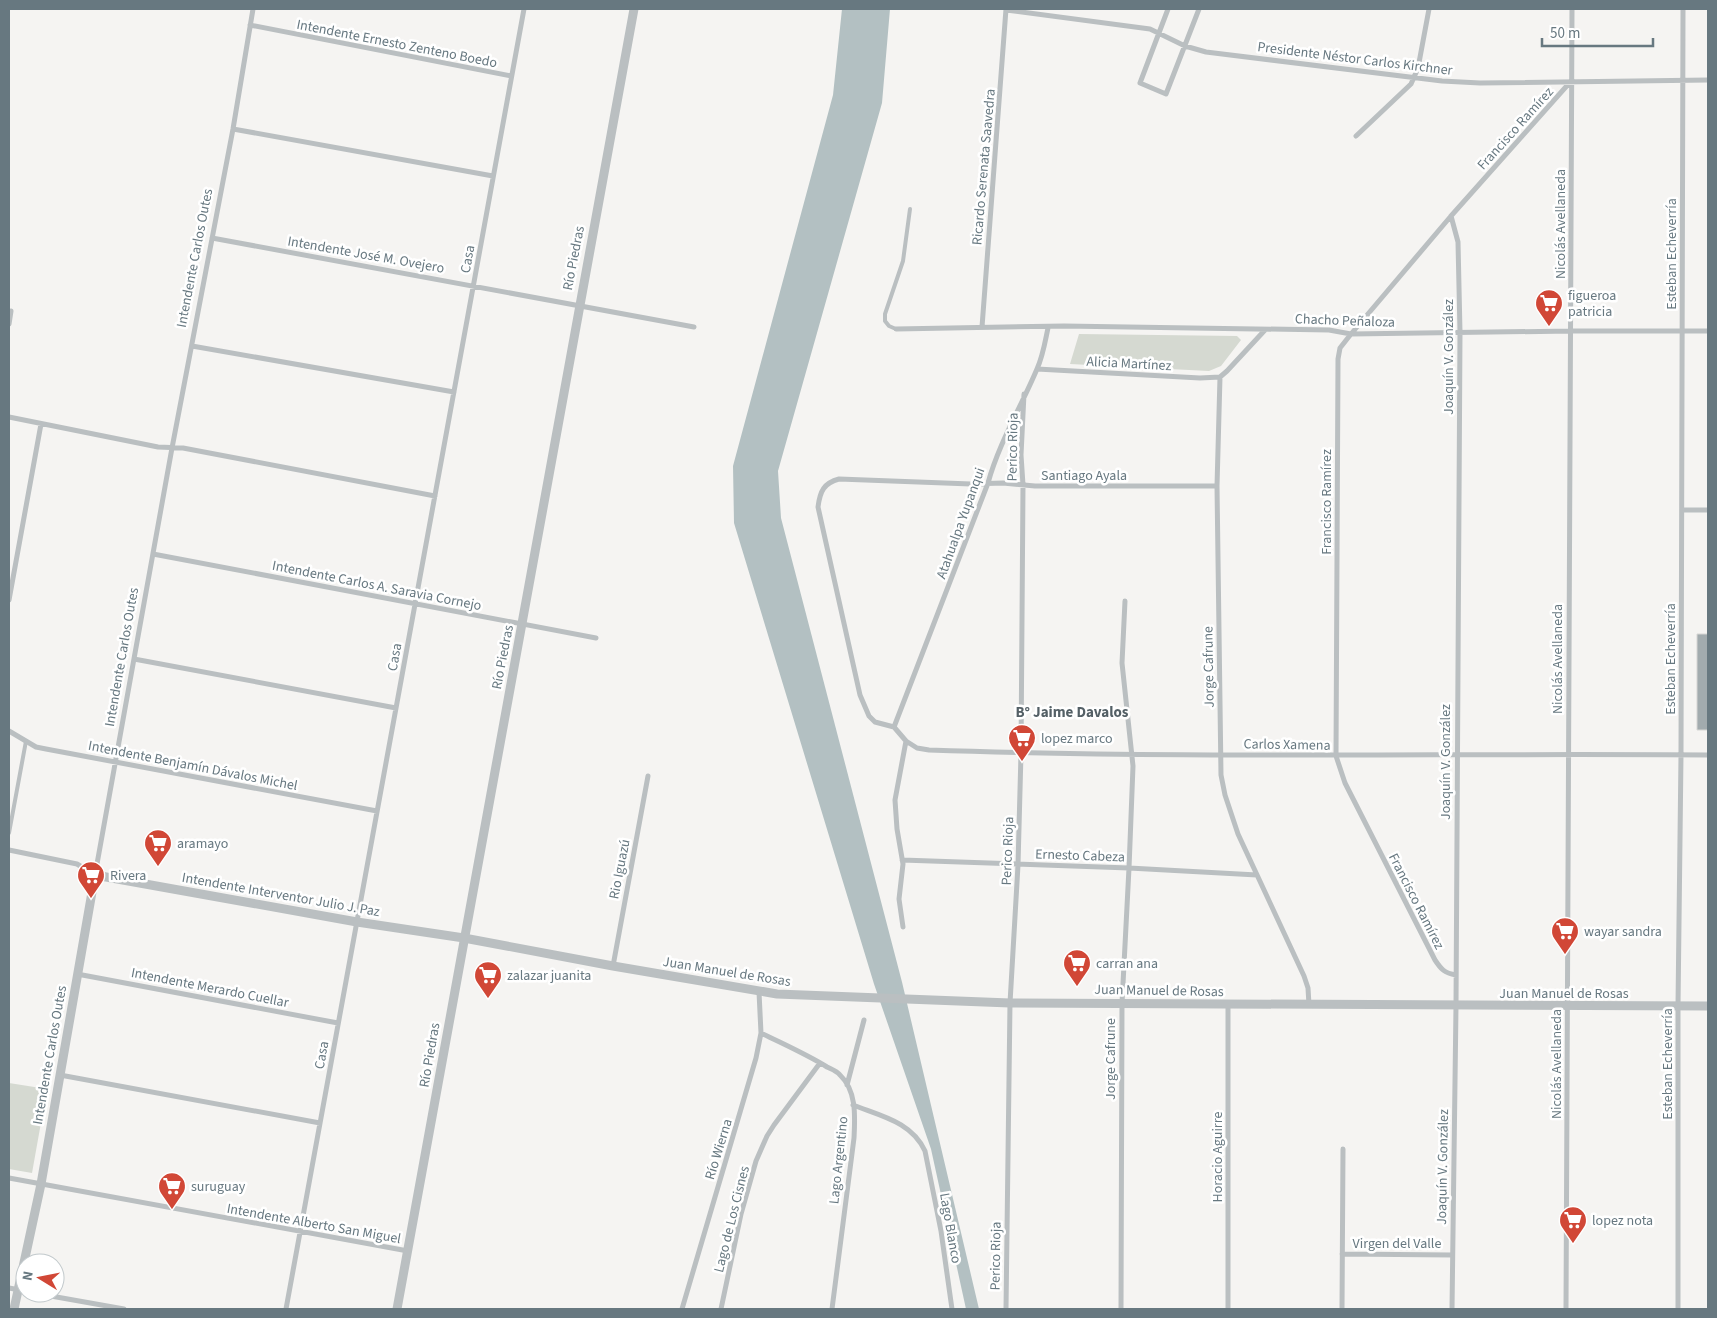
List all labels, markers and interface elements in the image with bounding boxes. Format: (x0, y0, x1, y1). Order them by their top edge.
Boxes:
street label: Intendente Ernesto Zenteno Boedo (295, 15, 499, 73)
scale bar (1542, 15, 1653, 47)
text: 50 m (1550, 23, 1580, 44)
street label: Presidente Néstor Carlos Kirchner (1256, 37, 1454, 81)
street label: Francisco Ramírez (1473, 83, 1559, 175)
street label: Ricardo Serenata Saavedra (967, 88, 1001, 246)
street label: Nicolás Avellaneda (1551, 169, 1571, 279)
street label: Intendente Carlos Outes (172, 187, 218, 329)
street label: Esteban Echeverría (1662, 198, 1682, 310)
street label: Río Piedras (558, 224, 590, 292)
street label: Intendente José M. Ovejero (286, 231, 446, 279)
street label: Casa (456, 244, 480, 275)
place label: figueroa patricia (1568, 286, 1616, 322)
supermarket icon: figueroa patricia (1534, 288, 1564, 327)
street label: Joaquín V. González (1439, 299, 1459, 415)
street label: Chacho Peñaloza (1295, 309, 1395, 333)
street label: Alicia Martínez (1086, 352, 1172, 376)
street label: Perico Rioja (1002, 412, 1024, 482)
street label: Francisco Ramírez (1317, 449, 1337, 555)
street label: Atahualpa Yupanqui (932, 465, 990, 582)
street label: Santiago Ayala (1041, 466, 1127, 486)
street label: Intendente Carlos A. Saravia Cornejo (270, 556, 483, 616)
street label: Intendente Carlos Outes (100, 586, 144, 728)
street label: Esteban Echeverría (1661, 603, 1681, 715)
street label: Nicolás Avellaneda (1548, 604, 1568, 714)
street label: Río Piedras (487, 623, 519, 691)
street label: Jorge Cafrune (1198, 626, 1220, 708)
street label: Casa (383, 642, 407, 673)
district label: B° Jaime Davalos (1016, 702, 1129, 723)
street label: Joaquín V. González (1436, 704, 1456, 820)
supermarket icon: lopez marco (1007, 723, 1037, 762)
place label: lopez marco (1041, 729, 1113, 749)
street label: Carlos Xamena (1243, 734, 1331, 756)
street label: Intendente Benjamín Dávalos Michel (86, 736, 300, 796)
street label: Perico Rioja (997, 816, 1019, 886)
supermarket icon: aramayo (143, 828, 173, 867)
place label: aramayo (177, 834, 228, 854)
street label: Rio Iguazú (604, 838, 636, 901)
street label: Ernesto Cabeza (1035, 844, 1125, 868)
street label: Francisco Ramírez (1383, 850, 1449, 953)
supermarket icon: Rivera (76, 860, 106, 899)
place label: Rivera (110, 866, 146, 886)
street label: Intendente Interventor Julio J. Paz (180, 868, 381, 922)
supermarket icon: wayar sandra (1550, 916, 1580, 955)
place label: wayar sandra (1584, 922, 1662, 942)
supermarket icon: carran ana (1062, 948, 1092, 987)
street label: Juan Manuel de Rosas (661, 952, 792, 992)
place label: carran ana (1096, 954, 1158, 974)
supermarket icon: zalazar juanita (473, 960, 503, 999)
street label: Intendente Merardo Cuellar (129, 963, 290, 1013)
place label: zalazar juanita (507, 966, 591, 986)
street label: Juan Manuel de Rosas (1094, 980, 1224, 1002)
street label: Intendente Carlos Outes (28, 984, 72, 1126)
street label: Juan Manuel de Rosas (1499, 984, 1629, 1004)
street label: Esteban Echeverría (1658, 1008, 1678, 1120)
street label: Nicolás Avellaneda (1547, 1009, 1567, 1119)
street label: Jorge Cafrune (1101, 1018, 1121, 1100)
street label: Río Piedras (414, 1021, 446, 1089)
street label: Casa (310, 1040, 334, 1071)
street label: Joaquín V. González (1432, 1109, 1454, 1225)
street label: Horacio Aguirre (1208, 1112, 1228, 1202)
street label: Lago Argentino (824, 1115, 854, 1205)
street label: Río Wierna (700, 1116, 738, 1182)
street label: Lago de Los Cisnes (709, 1164, 755, 1275)
supermarket icon: suruguay (157, 1171, 187, 1210)
place label: suruguay (191, 1177, 246, 1197)
street label: Lago Blanco (934, 1191, 966, 1265)
street label: Intendente Alberto San Miguel (225, 1199, 403, 1249)
supermarket icon: lopez nota (1558, 1205, 1588, 1244)
place label: lopez nota (1592, 1211, 1653, 1231)
street label: Perico Rioja (985, 1221, 1007, 1291)
street label: Virgen del Valle (1353, 1234, 1441, 1254)
north arrow (15, 1253, 65, 1303)
text: N (18, 1270, 39, 1282)

